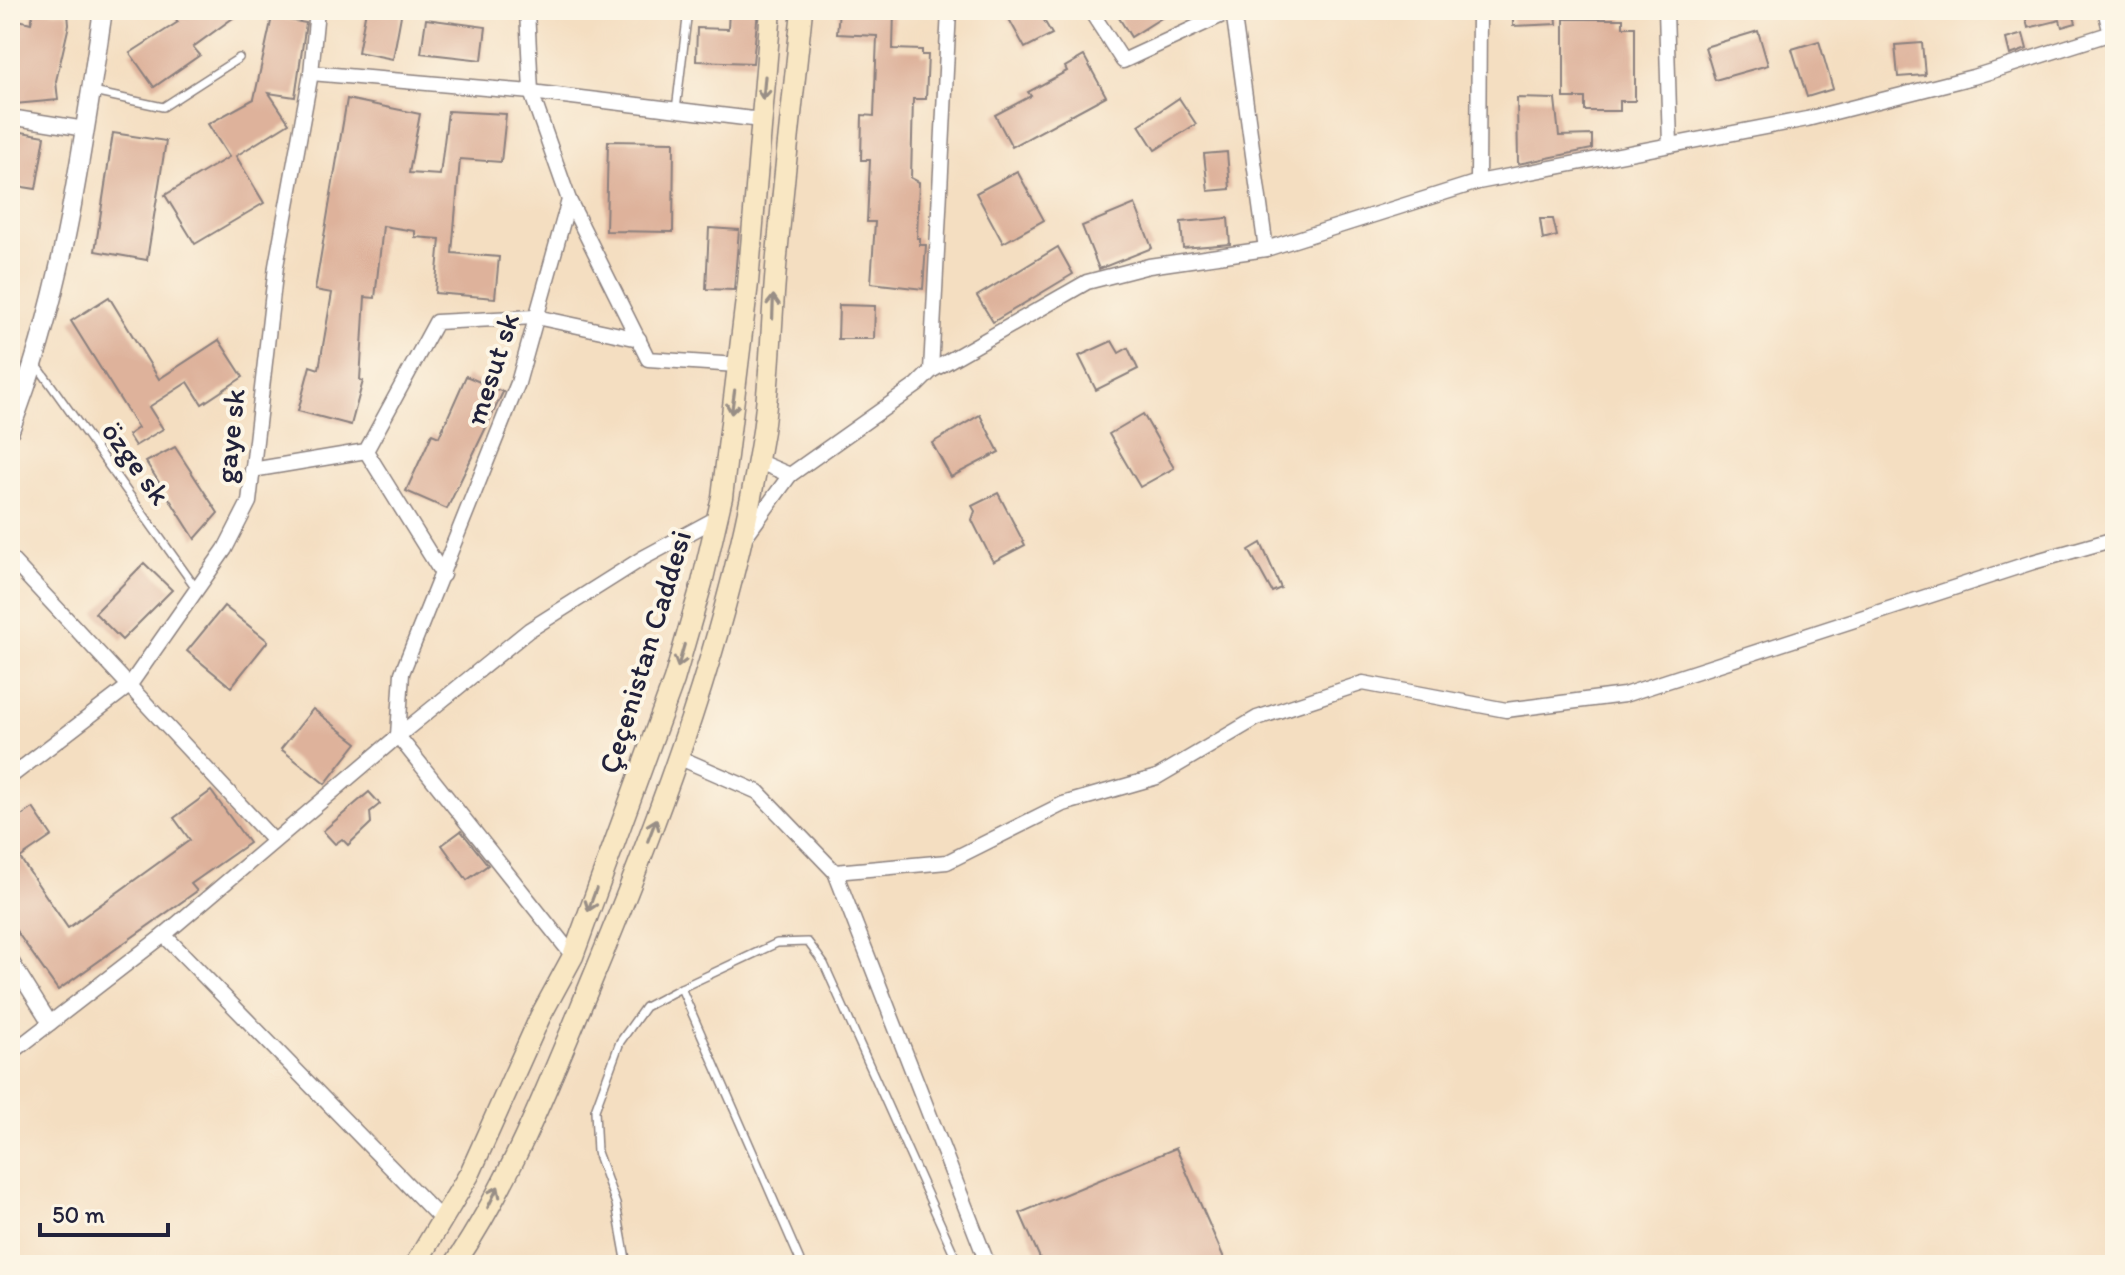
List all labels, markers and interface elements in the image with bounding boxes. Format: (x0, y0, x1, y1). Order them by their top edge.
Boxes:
one-way arrow (756, 74, 771, 101)
one-way arrow (766, 294, 781, 321)
street label: mesut sk (456, 308, 527, 430)
street label: gaye sk (206, 386, 253, 485)
one-way arrow (725, 388, 740, 415)
street label: özge sk (94, 414, 179, 512)
street label: Çeçenistan Caddesi (590, 526, 699, 778)
one-way arrow (673, 643, 688, 669)
one-way arrow (646, 818, 660, 843)
one-way arrow (584, 887, 598, 912)
one-way arrow (486, 1186, 501, 1210)
scale bar (40, 1187, 168, 1237)
text: 50 m (52, 1200, 105, 1229)

